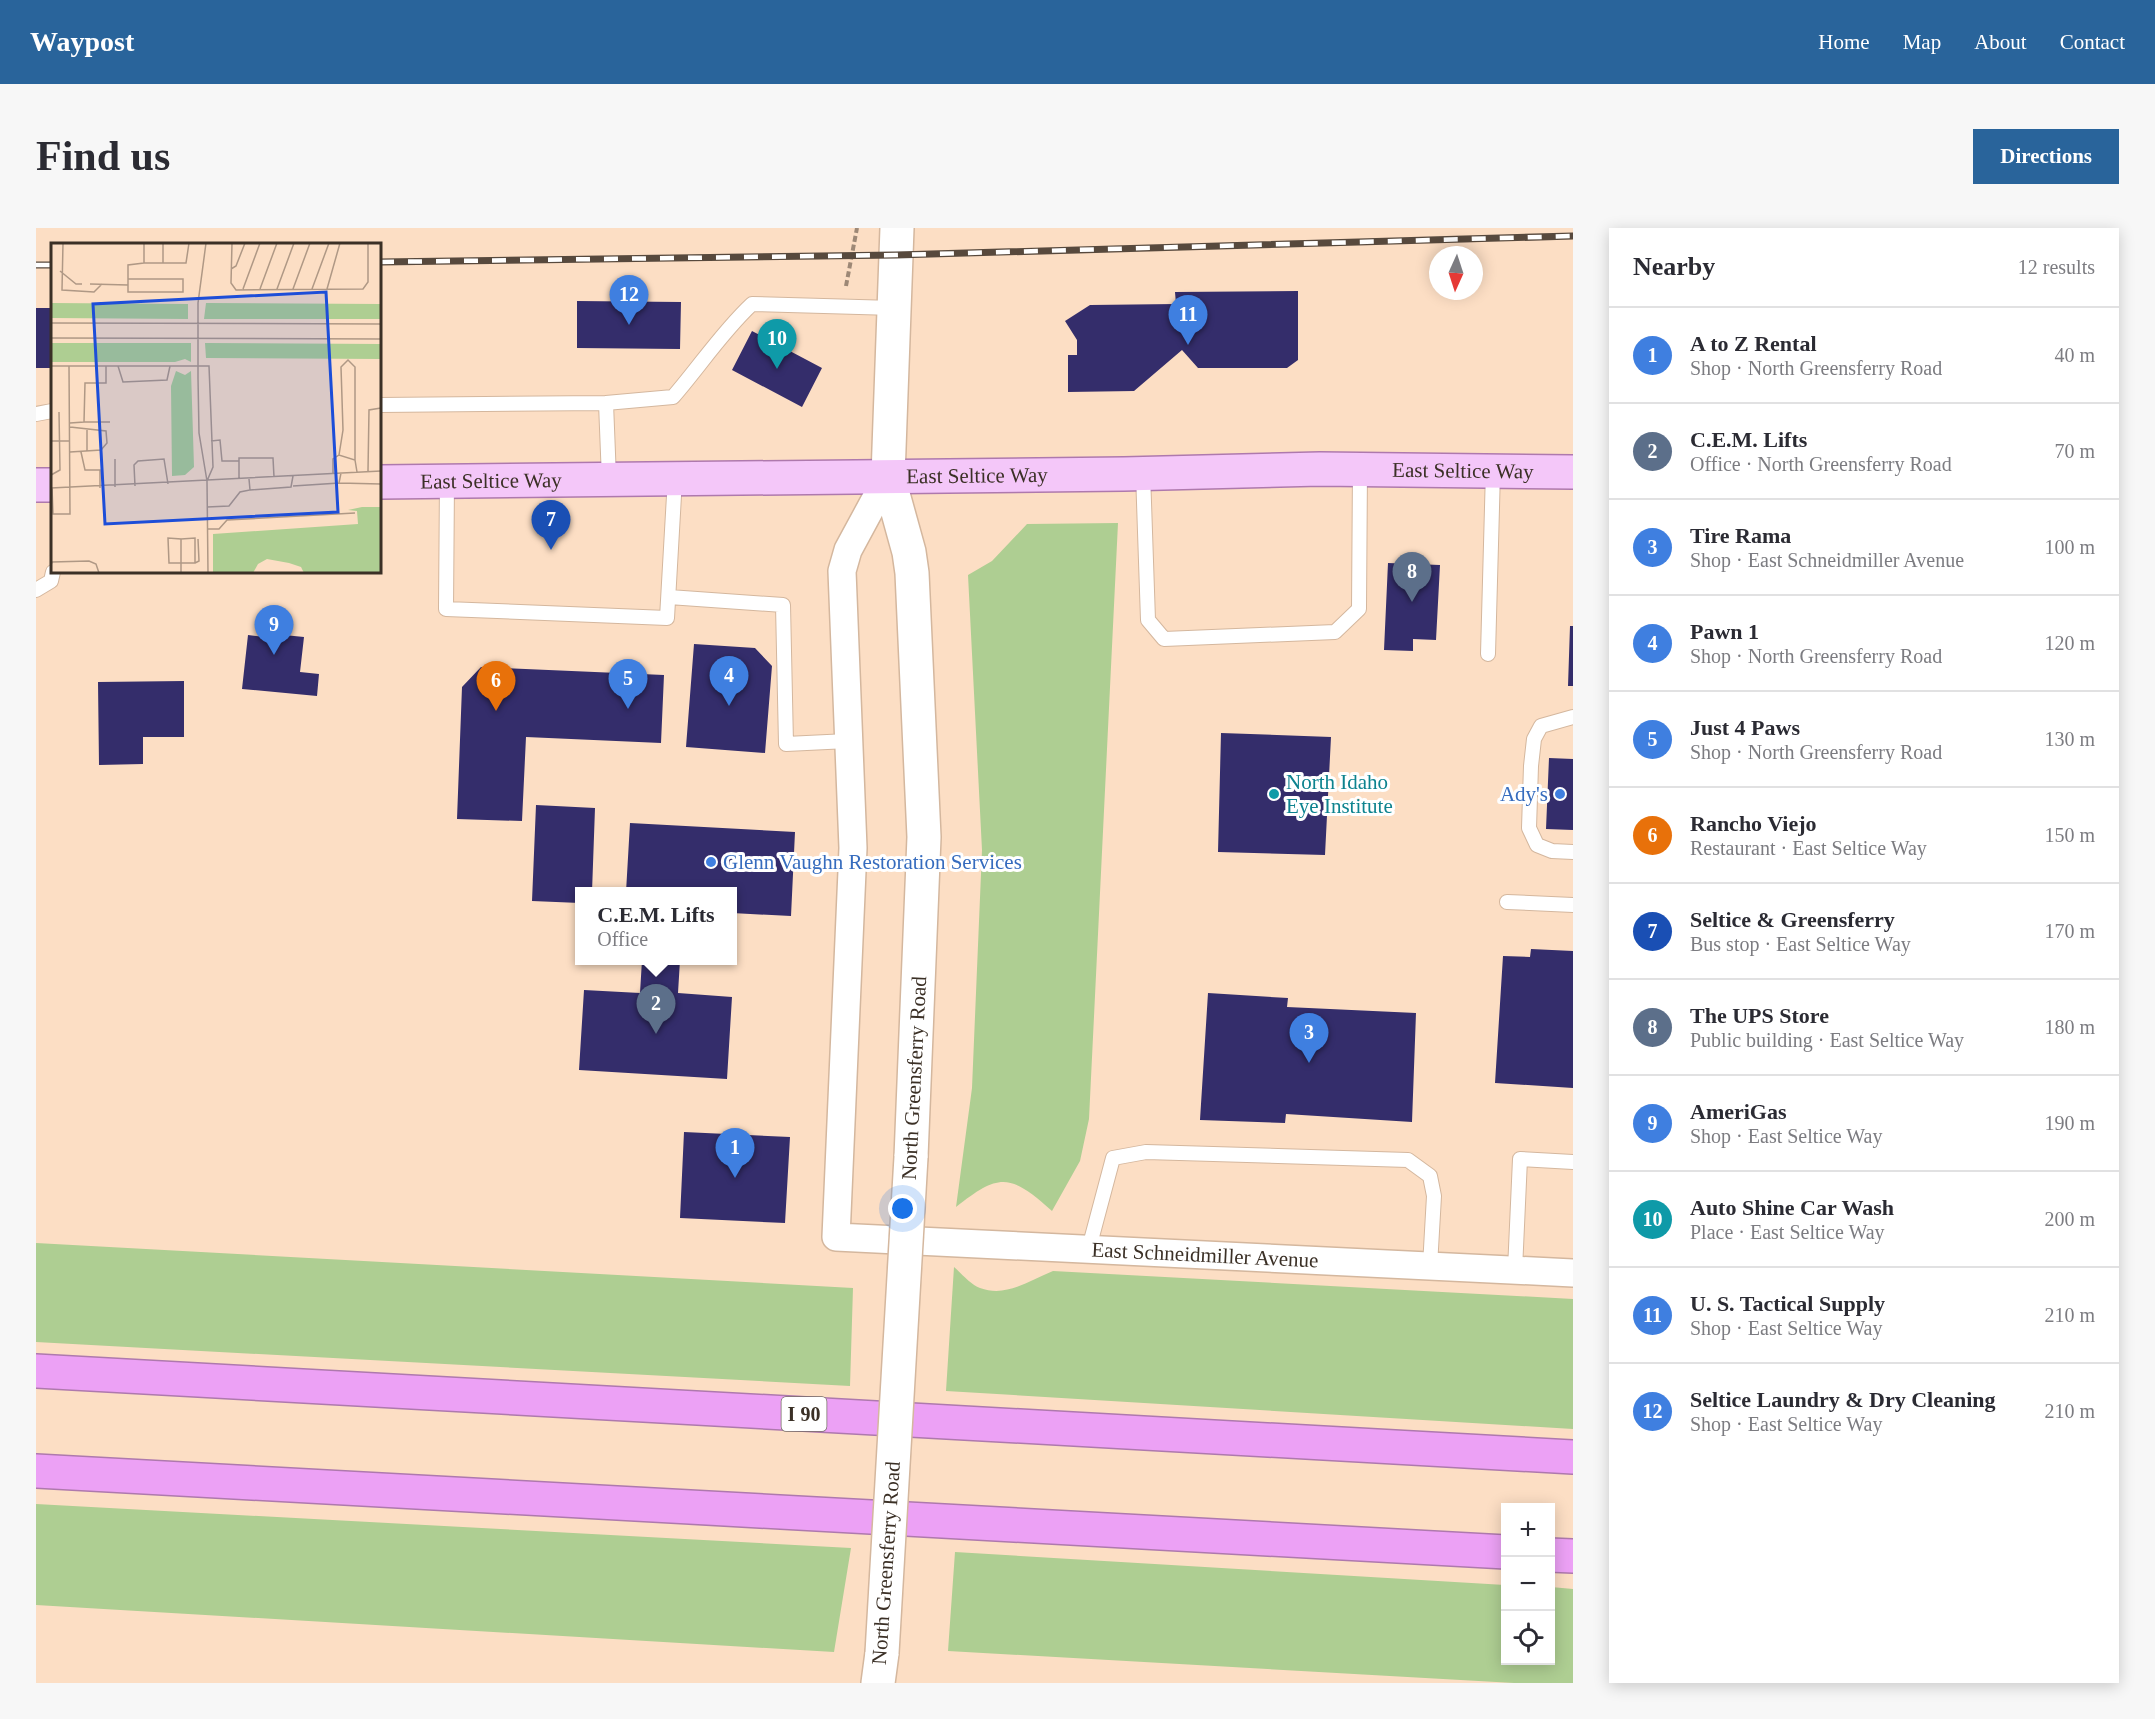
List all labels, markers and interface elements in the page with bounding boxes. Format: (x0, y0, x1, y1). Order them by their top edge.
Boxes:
text: Waypost (30, 26, 134, 57)
text: Home (1818, 30, 1870, 54)
text: Map (1903, 30, 1941, 54)
text: About (1974, 30, 2027, 54)
text: Contact (2060, 30, 2125, 54)
button: Directions (1973, 129, 2119, 184)
text: Find us (36, 133, 170, 179)
inset map (51, 243, 381, 573)
north arrow (1429, 246, 1483, 300)
text: Nearby (1633, 252, 1715, 281)
text: 12 results (2018, 256, 2095, 278)
pin: 12 (610, 276, 648, 325)
pin: 11 (1168, 296, 1208, 345)
pin: 10 (758, 320, 796, 369)
text: A to Z Rental (1690, 331, 1817, 356)
text: 1 (1648, 344, 1658, 366)
text: 40 m (2054, 344, 2095, 366)
text: Shop · North Greensferry Road (1690, 357, 1942, 379)
text: C.E.M. Lifts (1690, 427, 1807, 452)
text: 2 (1648, 440, 1658, 462)
text: 70 m (2054, 440, 2095, 462)
text: Office · North Greensferry Road (1690, 453, 1952, 475)
street label: East Seltice Way (1392, 458, 1534, 484)
street label: East Seltice Way (906, 463, 1048, 488)
street label: East Seltice Way (420, 468, 562, 494)
pin: 7 (532, 500, 570, 550)
text: Tire Rama (1690, 523, 1791, 548)
text: 3 (1648, 536, 1658, 558)
text: 100 m (2044, 536, 2095, 558)
text: Shop · East Schneidmiller Avenue (1690, 549, 1964, 571)
pin: 8 (1392, 552, 1432, 602)
pin: 9 (254, 606, 294, 655)
text: Pawn 1 (1690, 619, 1759, 644)
text: 4 (1648, 632, 1658, 654)
text: 120 m (2044, 632, 2095, 654)
text: Shop · North Greensferry Road (1690, 645, 1942, 667)
pin: 4 (710, 656, 748, 706)
pin: 5 (608, 660, 648, 709)
pin: 6 (476, 662, 516, 711)
text: Just 4 Paws (1690, 715, 1800, 740)
text: 5 (1648, 728, 1658, 750)
text: 130 m (2044, 728, 2095, 750)
text: Shop · North Greensferry Road (1690, 741, 1942, 763)
place label: North Idaho Eye Institute (1286, 770, 1393, 818)
place label: Ady's (1500, 782, 1548, 806)
marker: North Idaho Eye Institute (1267, 787, 1281, 801)
marker: Ady's (1553, 787, 1567, 801)
text: Rancho Viejo (1690, 811, 1817, 836)
text: 6 (1648, 824, 1658, 846)
text: 150 m (2044, 824, 2095, 846)
text: Restaurant · East Seltice Way (1690, 837, 1927, 859)
place label: Glenn Vaughn Restoration Services (723, 850, 1022, 874)
marker: Glenn Vaughn Restoration Services (704, 855, 718, 869)
popup (575, 887, 737, 965)
text: C.E.M. Lifts (597, 902, 715, 927)
text: Seltice & Greensferry (1690, 907, 1895, 932)
text: 7 (1648, 920, 1658, 942)
text: 170 m (2044, 920, 2095, 942)
text: Office (597, 928, 648, 950)
text: Bus stop · East Seltice Way (1690, 933, 1911, 955)
street label: North Greensferry Road (897, 975, 931, 1181)
pin: 2 (636, 984, 676, 1034)
text: The UPS Store (1690, 1003, 1829, 1028)
pin: 3 (1290, 1014, 1328, 1063)
text: 8 (1648, 1016, 1658, 1038)
text: 180 m (2044, 1016, 2095, 1038)
text: Public building · East Seltice Way (1690, 1029, 1964, 1051)
text: AmeriGas (1690, 1099, 1787, 1124)
text: 9 (1648, 1112, 1658, 1134)
text: 190 m (2044, 1112, 2095, 1134)
text: Shop · East Seltice Way (1690, 1125, 1882, 1147)
pin: 1 (716, 1128, 754, 1178)
your location (888, 1194, 917, 1223)
text: Auto Shine Car Wash (1690, 1195, 1894, 1220)
text: 10 (1643, 1208, 1663, 1230)
text: 200 m (2044, 1208, 2095, 1230)
text: Place · East Seltice Way (1690, 1221, 1885, 1243)
street label: East Schneidmiller Avenue (1091, 1237, 1319, 1273)
text: U. S. Tactical Supply (1690, 1291, 1885, 1316)
text: 11 (1643, 1304, 1662, 1326)
text: 210 m (2044, 1304, 2095, 1326)
text: Shop · East Seltice Way (1690, 1317, 1882, 1339)
text: Seltice Laundry & Dry Cleaning (1690, 1387, 1996, 1412)
road number: I 90 (782, 1397, 826, 1431)
text: 12 (1643, 1400, 1663, 1422)
text: 210 m (2044, 1400, 2095, 1422)
text: Shop · East Seltice Way (1690, 1413, 1882, 1435)
street label: North Greensferry Road (867, 1460, 905, 1666)
map controls (1501, 1503, 1555, 1665)
button: + (1501, 1503, 1555, 1557)
button: − (1501, 1557, 1555, 1611)
button: locate (1501, 1611, 1555, 1665)

